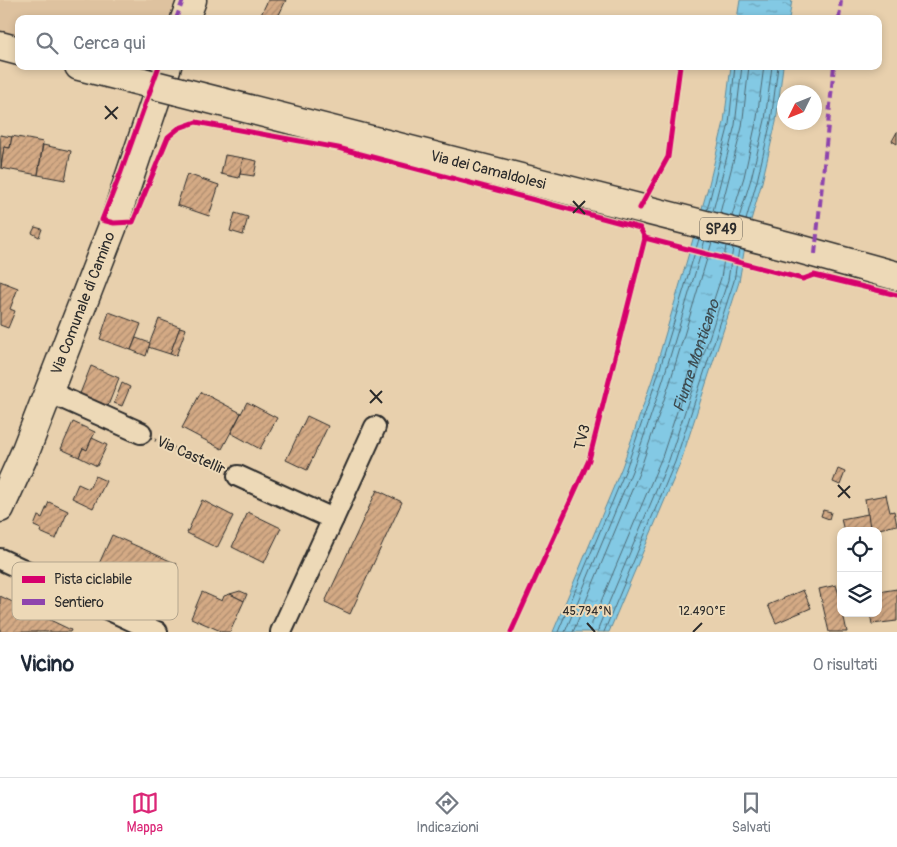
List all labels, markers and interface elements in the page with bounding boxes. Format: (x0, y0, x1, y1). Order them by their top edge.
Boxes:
search box (15, 15, 882, 70)
icon: search (33, 29, 61, 57)
text: Cerca qui (73, 31, 145, 55)
north arrow (777, 85, 822, 130)
street label: Via dei Camaldolesi (428, 146, 548, 194)
road number: SP49 (700, 218, 742, 240)
street label: Via Comunale di Camino (47, 229, 120, 378)
water label: Fiume Monticano (669, 296, 725, 415)
street label: TV3 (570, 422, 595, 452)
street label: Via Castellir (153, 432, 229, 479)
map controls (837, 527, 882, 617)
button: locate (837, 527, 882, 572)
legend (12, 562, 178, 620)
text: Pista ciclabile (54, 571, 132, 588)
button: layers (837, 572, 882, 617)
text: Sentiero (54, 594, 104, 611)
text: 45.794°N (563, 604, 611, 619)
text: 12.490°E (679, 604, 725, 619)
text: Vicino (20, 651, 74, 678)
text: 0 risultati (813, 655, 877, 675)
tab: Mappa (127, 789, 163, 836)
tab: Indicazioni (416, 789, 479, 836)
tab: Salvati (732, 789, 770, 836)

